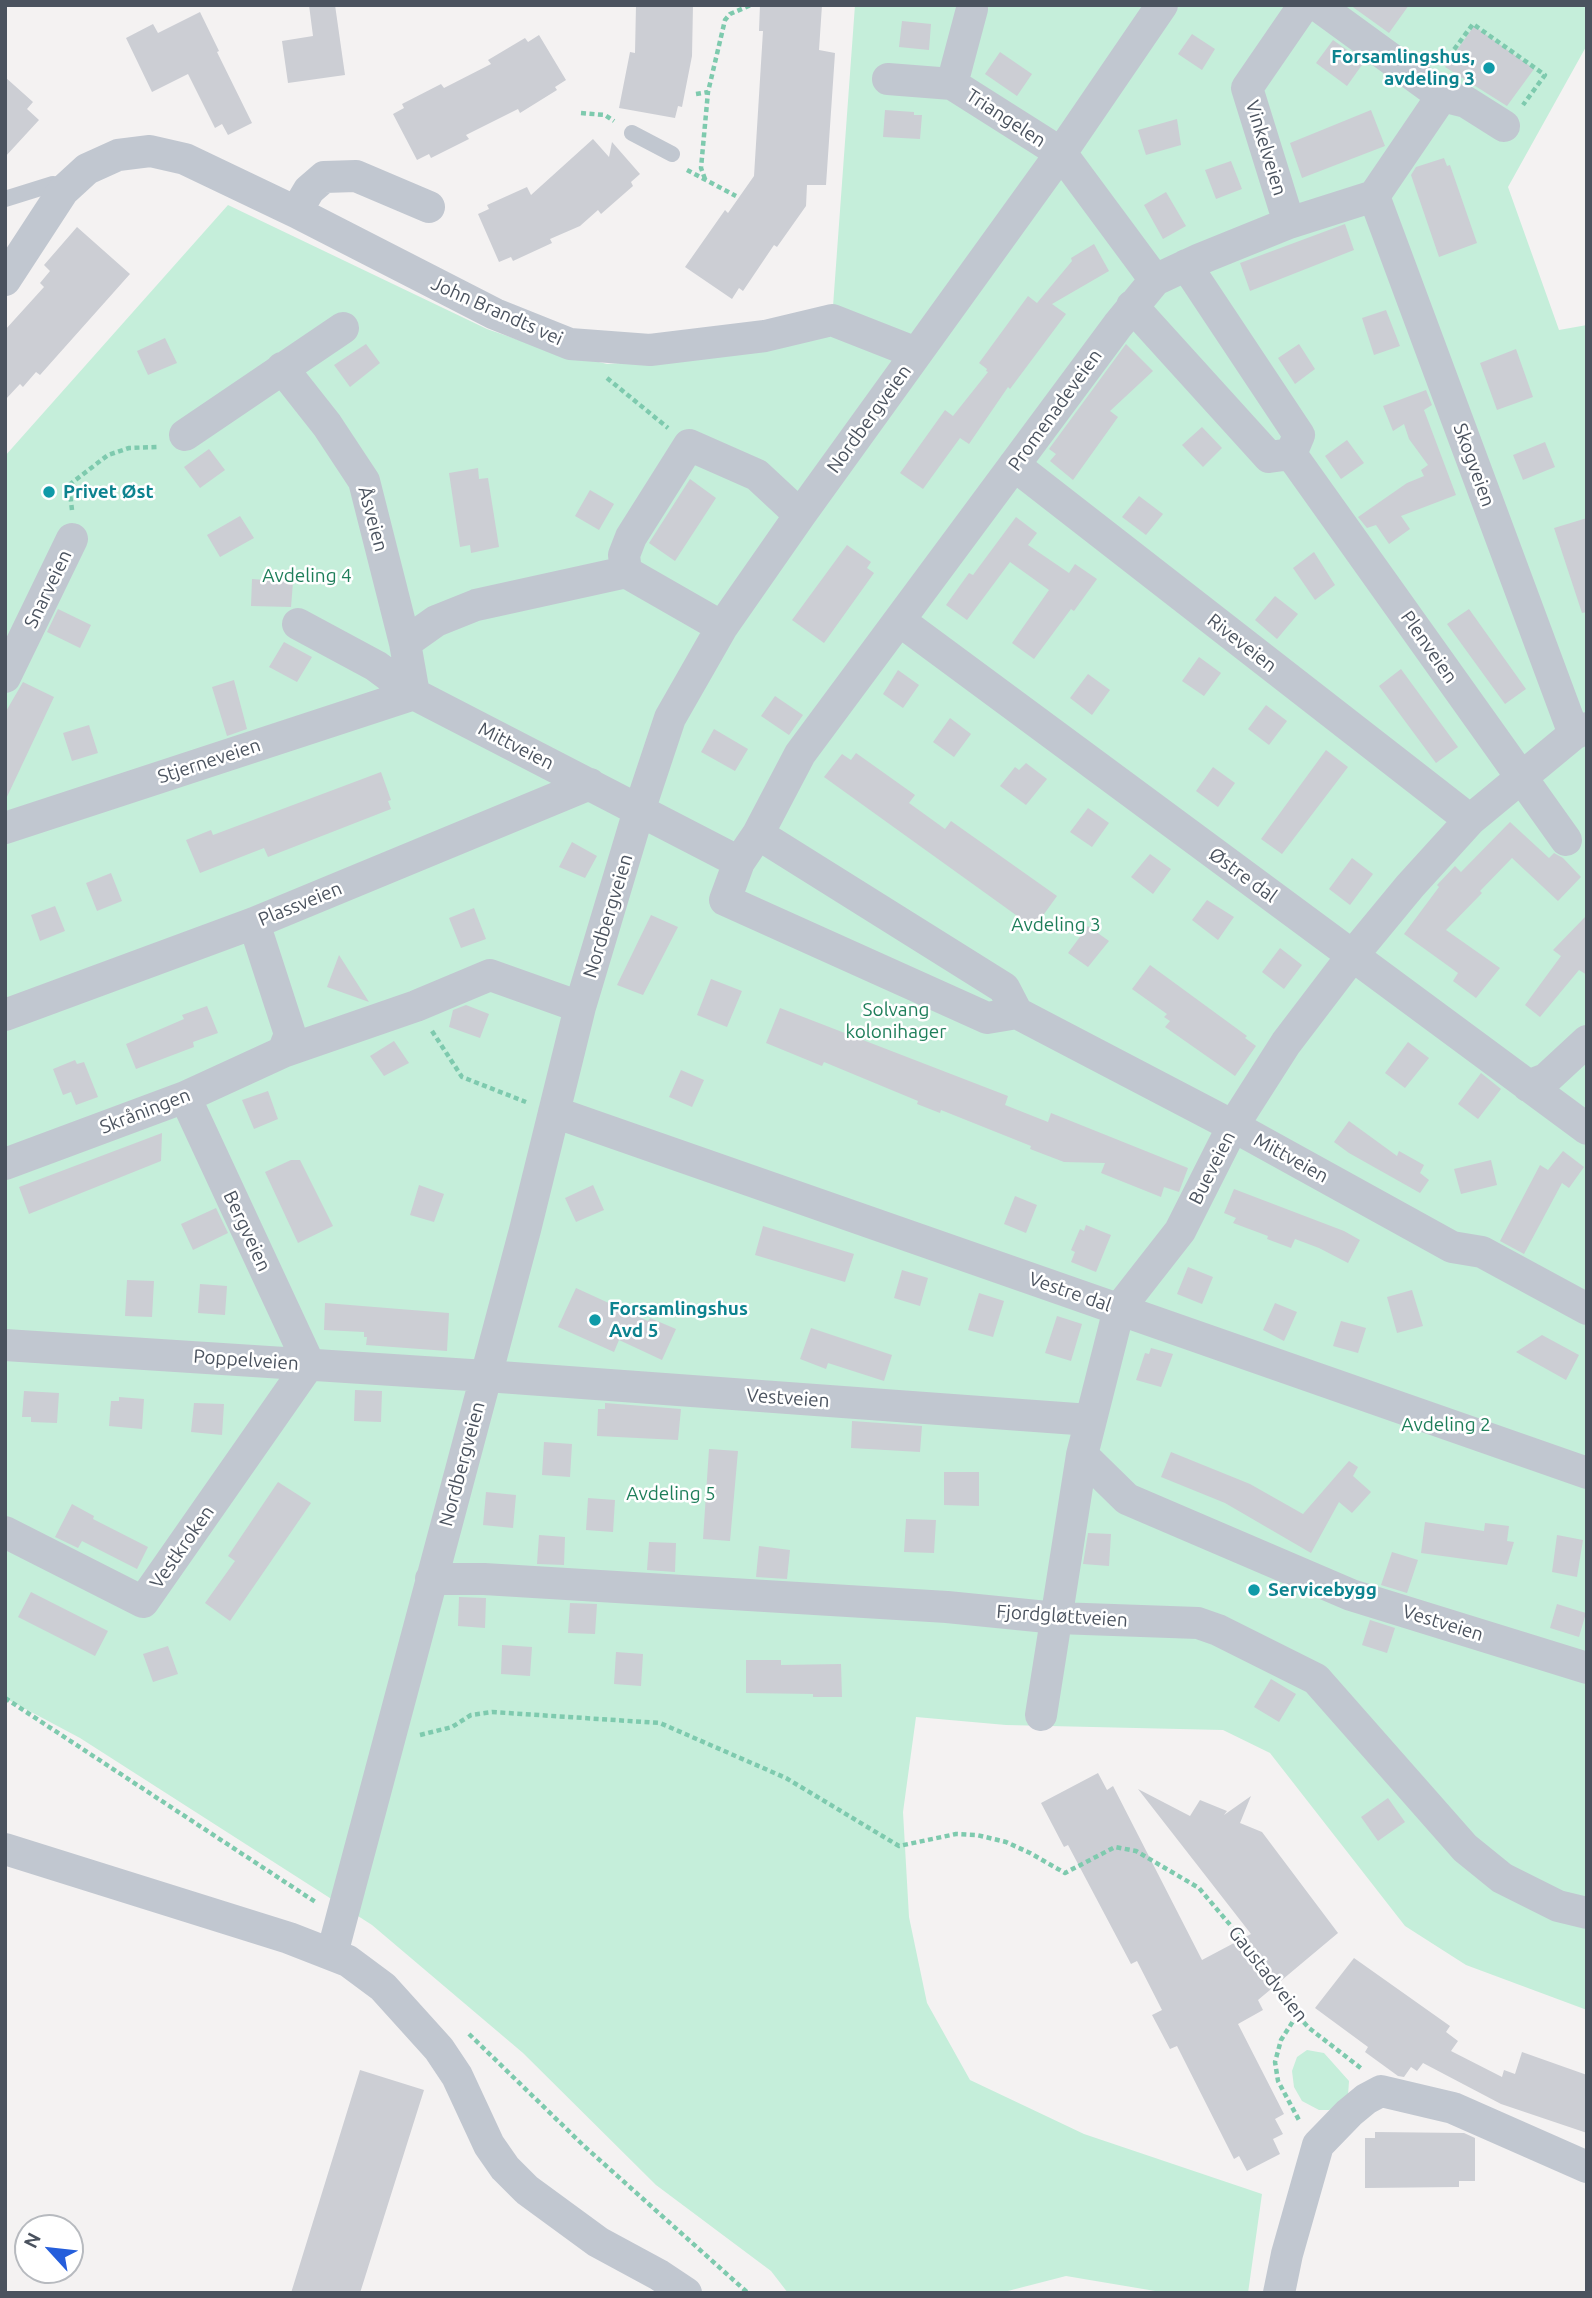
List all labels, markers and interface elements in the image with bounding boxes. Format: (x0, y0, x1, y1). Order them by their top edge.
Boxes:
place label: Forsamlingshus, avdeling 3 (1331, 46, 1475, 90)
marker: Forsamlingshus, avdeling 3 (1481, 60, 1497, 76)
street label: Triangelen (962, 84, 1050, 152)
street label: Vinkelveien (1241, 98, 1291, 198)
street label: John Brandts vei (428, 272, 566, 350)
street label: Promenadeveien (1003, 345, 1107, 475)
street label: Nordbergveien (822, 360, 916, 478)
street label: Skogveien (1448, 420, 1500, 510)
place label: Privet Øst (63, 481, 154, 503)
marker: Privet Øst (41, 484, 57, 500)
street label: Åsveien (353, 484, 393, 554)
street label: Snarveien (19, 546, 77, 632)
park label: Avdeling 4 (262, 565, 352, 587)
street label: Plenveien (1396, 606, 1462, 688)
street label: Riveveien (1203, 609, 1281, 677)
street label: Mittveien (474, 717, 558, 775)
street label: Stjerneveien (155, 734, 263, 788)
street label: Østre dal (1205, 843, 1281, 907)
street label: Nordbergveien (578, 851, 638, 981)
street label: Plassveien (255, 877, 345, 931)
park label: Avdeling 3 (1011, 914, 1101, 936)
park label: Solvang kolonihager (845, 999, 947, 1043)
street label: Skråningen (97, 1083, 193, 1139)
street label: Bueveien (1184, 1128, 1240, 1208)
street label: Mittveien (1250, 1128, 1332, 1188)
street label: Bergveien (218, 1187, 276, 1275)
street label: Vestre dal (1026, 1267, 1114, 1317)
place label: Forsamlingshus Avd 5 (609, 1298, 748, 1342)
marker: Forsamlingshus Avd 5 (587, 1312, 603, 1328)
street label: Poppelveien (193, 1345, 299, 1375)
street label: Vestveien (746, 1384, 830, 1412)
street label: Nordbergveien (434, 1399, 490, 1529)
park label: Avdeling 2 (1401, 1414, 1491, 1436)
park label: Avdeling 5 (626, 1483, 716, 1505)
street label: Vestkroken (145, 1501, 219, 1593)
place label: Servicebygg (1268, 1579, 1377, 1601)
marker: Servicebygg (1246, 1582, 1262, 1598)
street label: Fjordgløttveien (996, 1600, 1128, 1632)
street label: Vestveien (1400, 1600, 1486, 1646)
street label: Gaustadveien (1223, 1921, 1313, 2027)
north arrow (14, 2214, 84, 2284)
text: N (19, 2229, 45, 2252)

